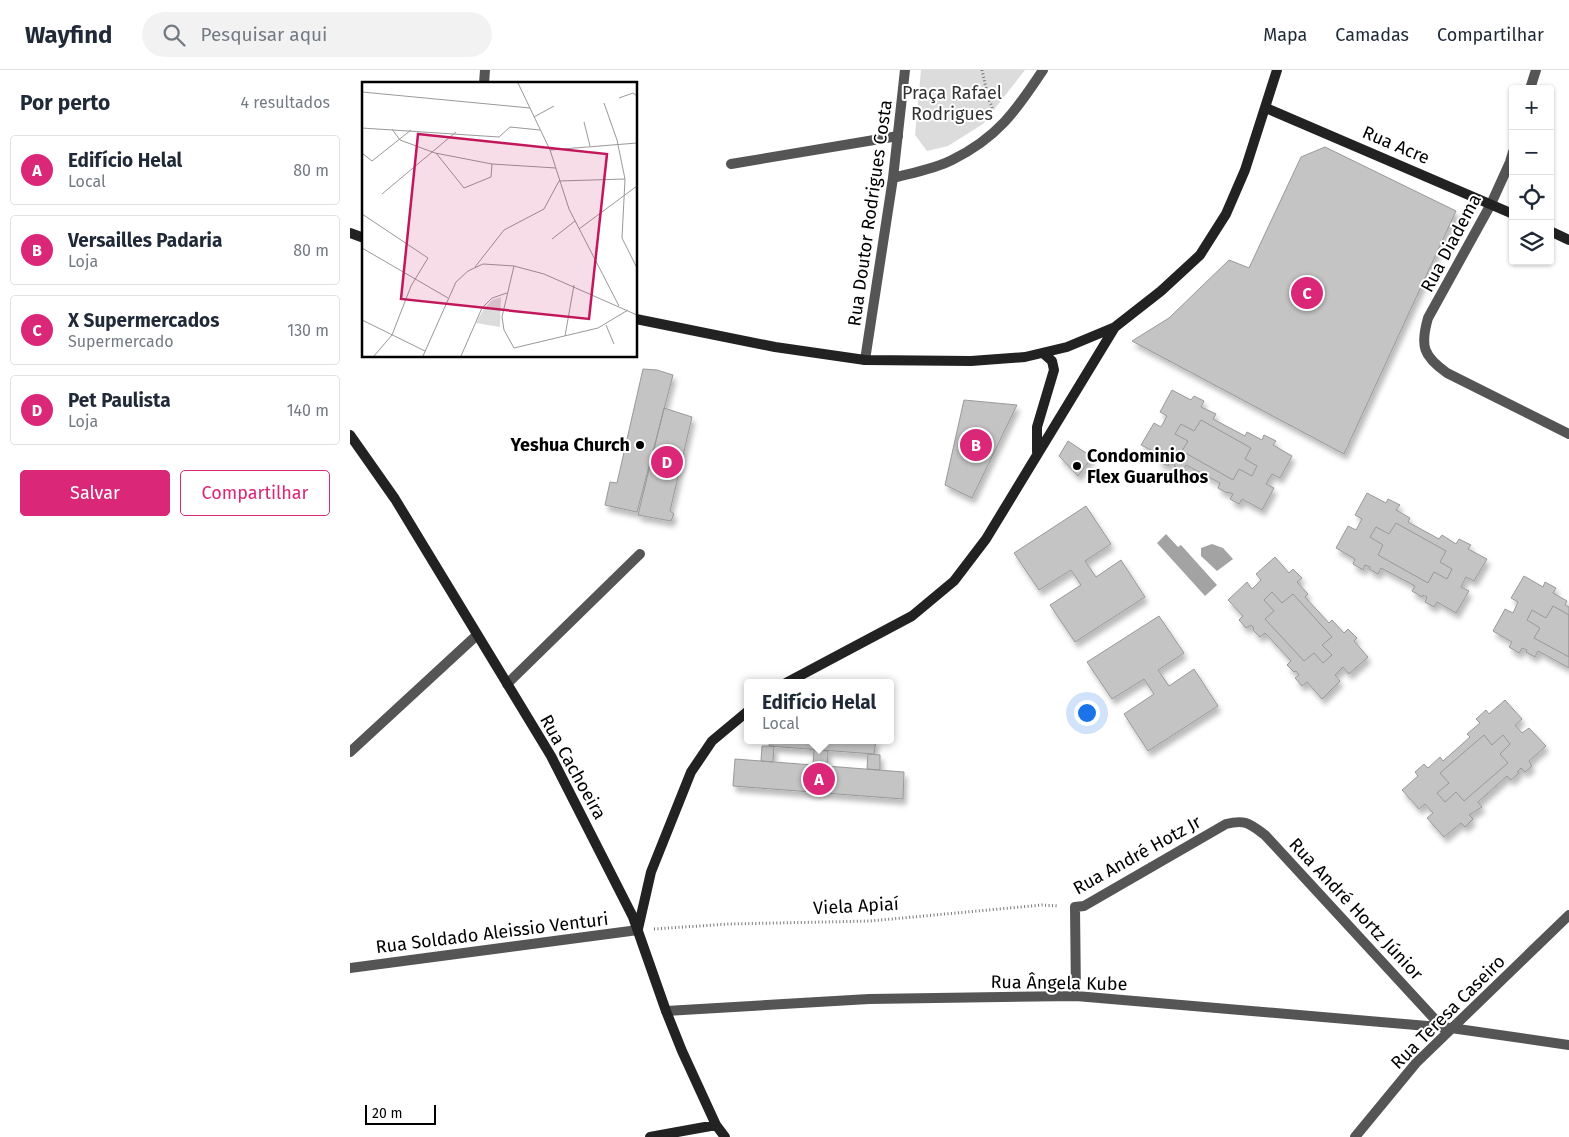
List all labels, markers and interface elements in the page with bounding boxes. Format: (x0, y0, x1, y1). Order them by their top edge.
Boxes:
search box (142, 12, 492, 57)
text: Wayfind (25, 21, 112, 49)
icon: search (160, 21, 188, 49)
text: Pesquisar aqui (200, 23, 327, 46)
text: Mapa (1263, 24, 1307, 46)
text: Camadas (1335, 24, 1409, 46)
text: Compartilhar (1437, 24, 1544, 46)
inset map (362, 82, 638, 358)
park label: Praça Rafael Rodrigues (902, 82, 1002, 125)
map controls (1509, 85, 1554, 265)
button: + (1509, 85, 1554, 130)
text: Por perto (20, 90, 110, 116)
text: 4 resultados (241, 93, 330, 112)
street label: Rua Doutor Rodrigues Costa (843, 98, 897, 328)
street label: Rua Acre (1359, 121, 1433, 169)
button: − (1509, 130, 1554, 175)
text: Edifício Helal (68, 149, 182, 172)
text: A (32, 161, 42, 180)
text: 80 m (293, 161, 329, 180)
text: Local (68, 172, 106, 191)
button: locate (1509, 175, 1554, 220)
street label: Rua Diadema (1416, 190, 1486, 296)
button: layers (1509, 220, 1554, 265)
text: Versailles Padaria (68, 229, 222, 252)
text: B (32, 241, 42, 260)
text: 80 m (293, 241, 329, 260)
text: Loja (68, 252, 98, 271)
pin: C (1291, 274, 1323, 312)
text: X Supermercados (68, 309, 219, 332)
text: C (32, 321, 42, 340)
text: 130 m (287, 321, 329, 340)
text: Supermercado (68, 332, 174, 351)
text: Pet Paulista (68, 389, 171, 412)
text: D (32, 401, 42, 420)
text: 140 m (287, 401, 329, 420)
text: Loja (68, 412, 98, 431)
pin: B (960, 426, 992, 464)
place label: Yeshua Church (510, 434, 630, 456)
marker: Yeshua Church (634, 439, 646, 451)
pin: D (651, 443, 683, 481)
place label: Condominio Flex Guarulhos (1087, 445, 1209, 488)
marker: Condominio Flex Guarulhos (1071, 460, 1083, 472)
button: Salvar (20, 470, 170, 516)
button: Compartilhar (180, 470, 330, 516)
popup (744, 679, 894, 744)
text: Edifício Helal (762, 691, 876, 714)
your location (1074, 700, 1100, 726)
street label: Rua Cachoeira (535, 711, 611, 823)
text: Local (762, 714, 800, 733)
pin: A (803, 760, 835, 798)
street label: Rua André Hotz Jr (1069, 811, 1205, 899)
street label: Rua André Hortz Júnior (1284, 833, 1428, 985)
street label: Viela Apiaí (813, 893, 899, 919)
street label: Rua Soldado Aleissio Venturi (374, 908, 610, 958)
street label: Rua Teresa Caseiro (1386, 950, 1510, 1074)
street label: Rua Ângela Kube (990, 971, 1128, 995)
scale bar (365, 1102, 436, 1125)
text: 20 m (372, 1105, 402, 1122)

